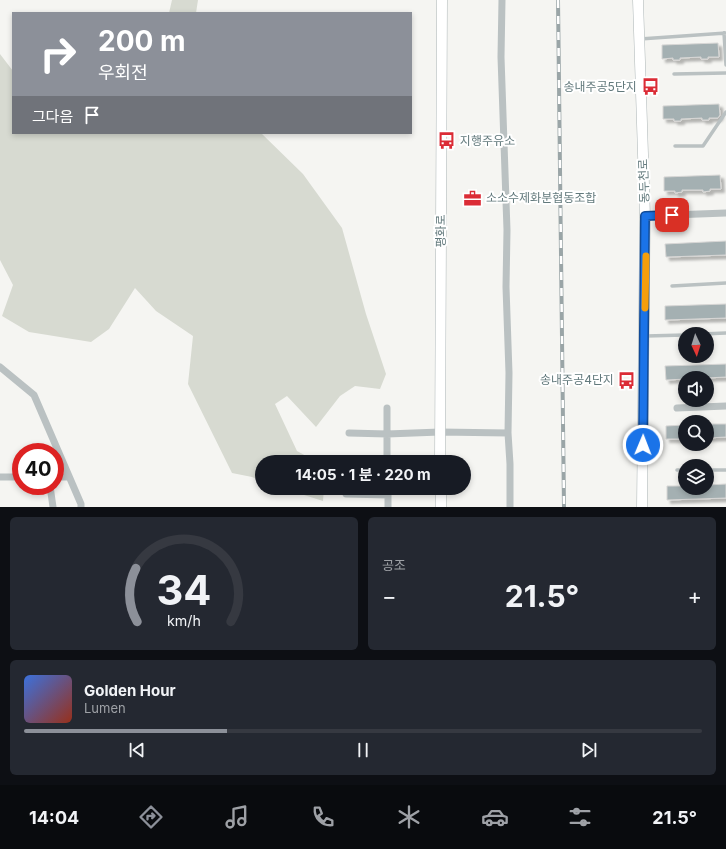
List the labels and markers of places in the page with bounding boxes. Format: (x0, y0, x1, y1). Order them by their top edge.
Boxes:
bus stop icon: 송내주공5단지 (640, 77, 660, 97)
place label: 송내주공5단지 (563, 79, 637, 94)
bus stop icon: 지행주유소 (437, 131, 457, 151)
place label: 지행주유소 (460, 133, 515, 148)
office icon: 소소수제화분협동조합 (463, 188, 483, 208)
place label: 소소수제화분협동조합 (486, 190, 596, 205)
pin (655, 198, 689, 232)
bus stop icon: 송내주공4단지 (617, 370, 637, 390)
place label: 송내주공4단지 (540, 372, 614, 387)

